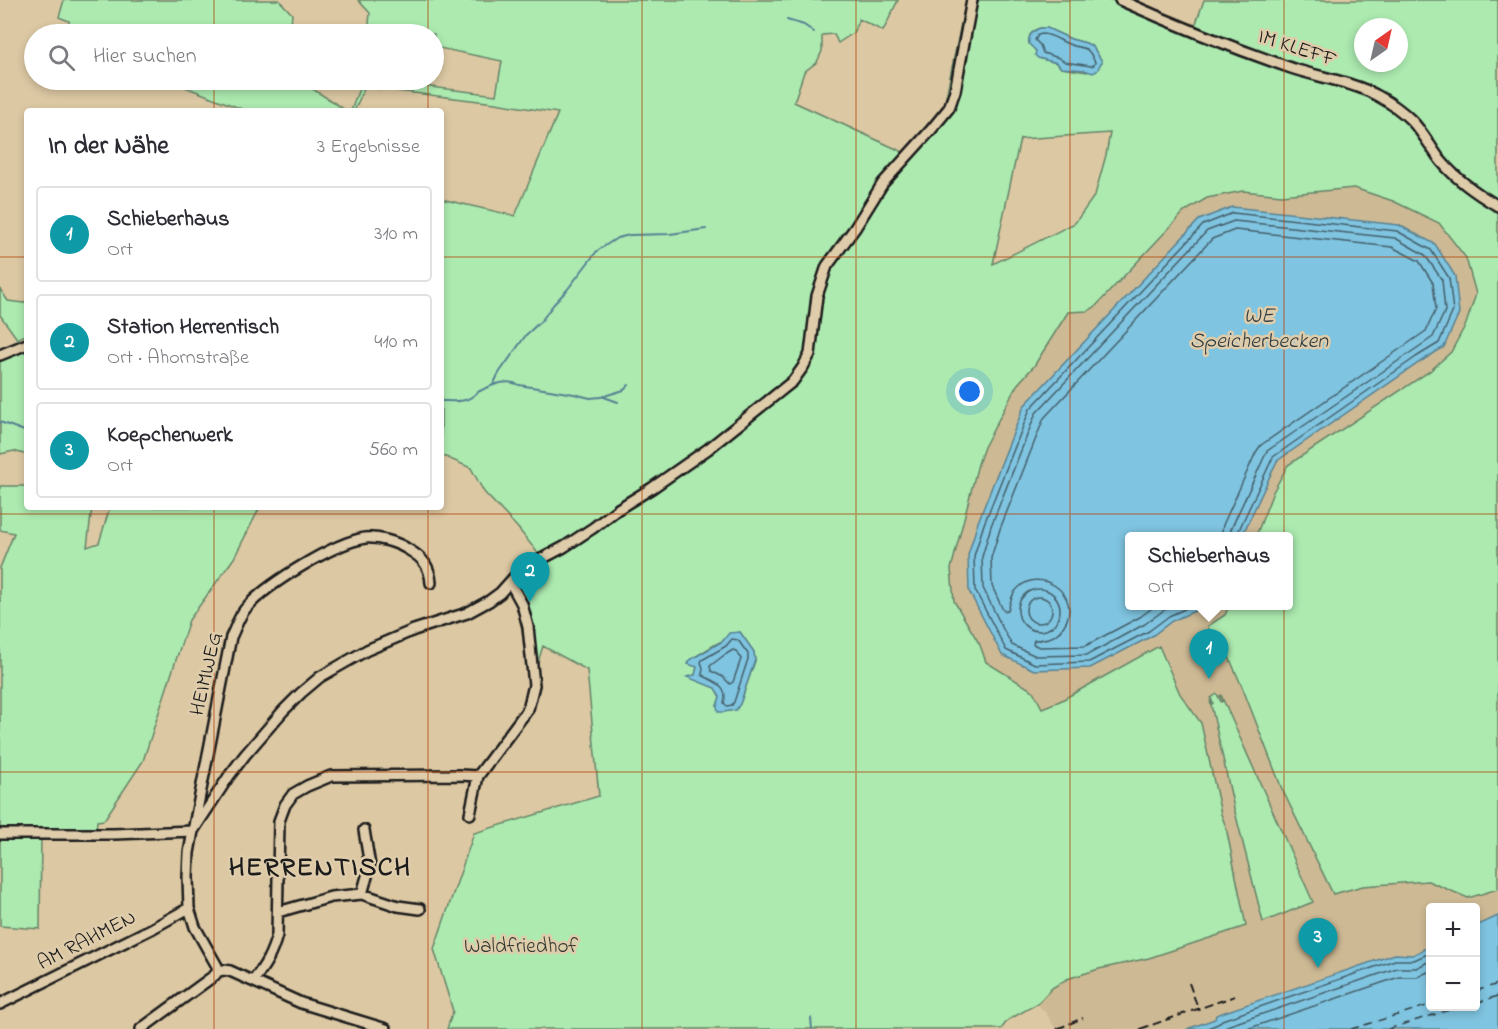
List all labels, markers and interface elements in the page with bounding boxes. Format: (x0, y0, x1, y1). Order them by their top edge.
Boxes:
north arrow (1354, 18, 1408, 72)
street label: IM KLEFF (1254, 22, 1340, 76)
search box (24, 24, 444, 90)
icon: search (45, 41, 78, 74)
text: Hier suchen (93, 41, 197, 73)
text: In der Nähe (48, 128, 169, 166)
text: 3 Ergebnisse (317, 133, 420, 162)
text: Schieberhaus (107, 204, 230, 236)
text: 1 (66, 220, 73, 249)
text: 310 m (374, 220, 418, 249)
text: Ort (107, 236, 133, 265)
water label: WE Speicherbecken (1190, 301, 1329, 358)
text: Station Herrentisch (107, 312, 279, 344)
text: 2 (65, 328, 74, 357)
text: 410 m (374, 328, 418, 357)
text: Ort · Ahornstraße (107, 344, 249, 373)
your location (955, 377, 984, 406)
text: Koepchenwerk (107, 420, 233, 452)
text: 3 (65, 436, 74, 465)
text: 560 m (369, 436, 418, 465)
text: Ort (107, 452, 133, 481)
popup (1125, 532, 1293, 610)
text: Schieberhaus (1148, 541, 1270, 573)
pin: 2 (510, 552, 550, 602)
text: Ort (1148, 573, 1174, 602)
street label: HEIMWEG (183, 629, 231, 719)
pin: 1 (1190, 630, 1228, 679)
district label: HERRENTISCH (229, 849, 411, 888)
street label: AM RAHMEN (32, 903, 142, 979)
map controls (1426, 903, 1480, 1011)
button: + (1426, 903, 1480, 957)
pin: 3 (1298, 918, 1338, 968)
park label: Waldfriedhof (464, 932, 578, 962)
button: − (1426, 957, 1480, 1011)

